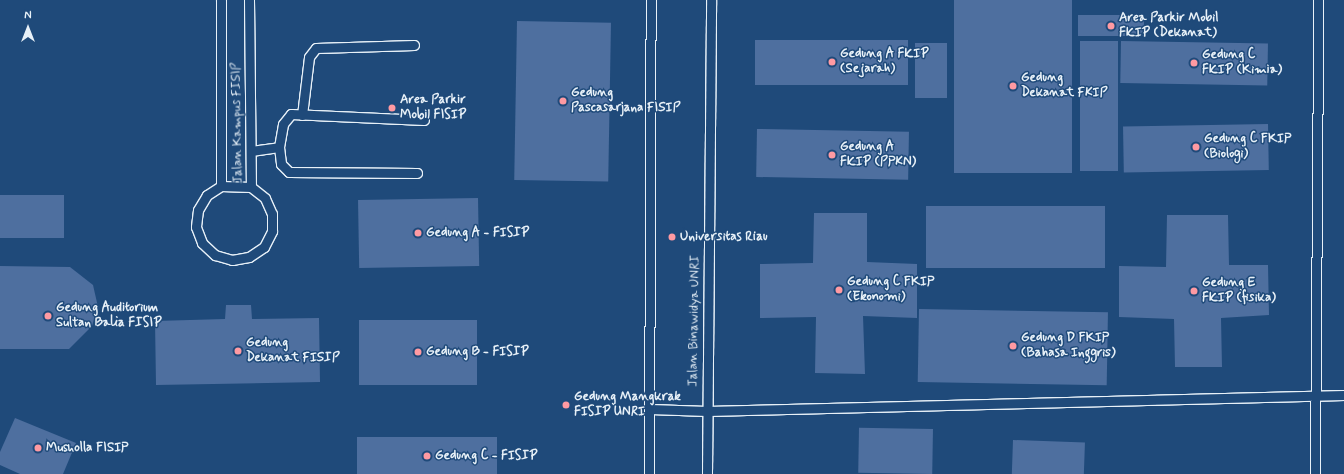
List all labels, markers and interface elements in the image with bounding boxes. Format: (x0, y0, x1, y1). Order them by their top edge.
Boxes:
north arrow (8, 8, 48, 48)
text: N (24, 9, 32, 23)
place label: Area Parkir Mobil FKIP (Dekanat) (1119, 11, 1218, 42)
marker: Area Parkir Mobil FKIP (Dekanat) (1106, 21, 1116, 31)
place label: Gedung A FKIP (Sejarah) (840, 47, 929, 78)
place label: Gedung C FKIP (Kimia) (1202, 48, 1282, 79)
marker: Gedung A FKIP (Sejarah) (827, 57, 837, 67)
marker: Gedung C FKIP (Kimia) (1189, 58, 1199, 68)
street label: Jalan Kampus FISIP (229, 62, 247, 184)
place label: Gedung Dekanat FKIP (1021, 71, 1109, 102)
marker: Gedung Dekanat FKIP (1008, 81, 1018, 91)
place label: Gedung Pascasarjana FISIP (571, 86, 683, 117)
place label: Area Parkir Mobil FISIP (400, 93, 470, 124)
marker: Gedung Pascasarjana FISIP (558, 96, 568, 106)
marker: Area Parkir Mobil FISIP (387, 103, 397, 113)
place label: Gedung C FKIP (Biologi) (1204, 132, 1293, 163)
place label: Gedung A FKIP (PPKN) (840, 140, 916, 171)
marker: Gedung C FKIP (Biologi) (1191, 142, 1201, 152)
marker: Gedung A FKIP (PPKN) (827, 150, 837, 160)
place label: Gedung A - FISIP (426, 225, 529, 241)
marker: Gedung A - FISIP (413, 228, 423, 238)
place label: Universitas Riau (680, 229, 769, 245)
marker: Universitas Riau (667, 232, 677, 242)
street label: Jalan Binawidya UNRI (686, 256, 704, 386)
place label: Gedung C FKIP (Ekonomi) (847, 275, 936, 306)
place label: Gedung E FKIP (fisika) (1202, 276, 1276, 307)
marker: Gedung C FKIP (Ekonomi) (834, 285, 844, 295)
marker: Gedung E FKIP (fisika) (1189, 286, 1199, 296)
place label: Gedung Auditorium Sultan Balia FISIP (56, 301, 164, 332)
marker: Gedung Auditorium Sultan Balia FISIP (43, 311, 53, 321)
place label: Gedung D FKIP (Bahasa Inggris) (1021, 331, 1116, 362)
place label: Gedung Dekanat FISIP (246, 336, 339, 367)
marker: Gedung D FKIP (Bahasa Inggris) (1008, 341, 1018, 351)
place label: Gedung B - FISIP (426, 344, 529, 360)
marker: Gedung Dekanat FISIP (233, 346, 243, 356)
marker: Gedung B - FISIP (413, 347, 423, 357)
place label: Gedung Mangkrak FISIP UNRI (574, 390, 676, 421)
marker: Gedung Mangkrak FISIP UNRI (561, 400, 571, 410)
place label: Musholla FISIP (46, 440, 132, 456)
marker: Musholla FISIP (33, 443, 43, 453)
place label: Gedung C - FISIP (435, 448, 539, 464)
marker: Gedung C - FISIP (422, 451, 432, 461)

